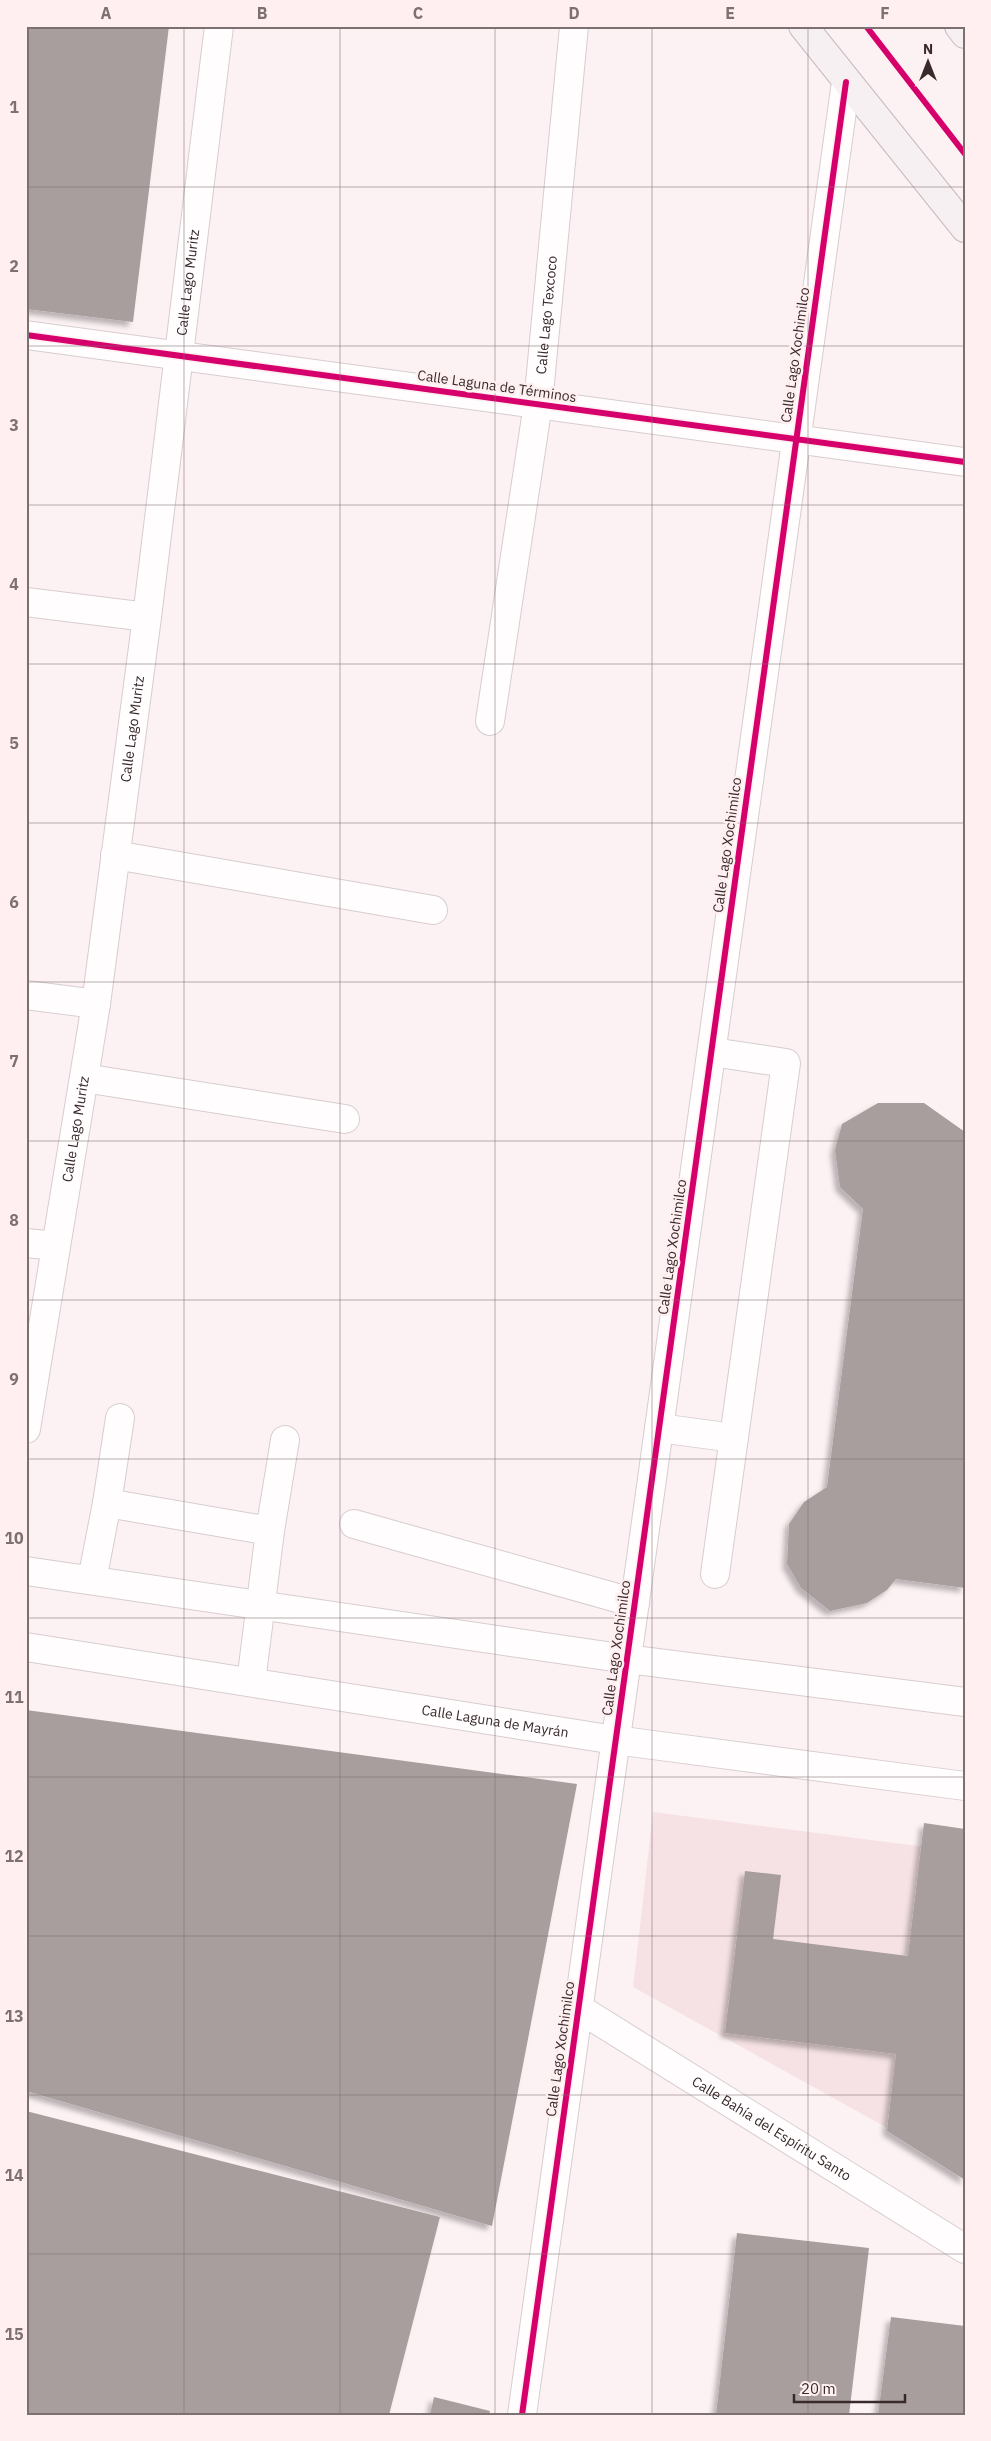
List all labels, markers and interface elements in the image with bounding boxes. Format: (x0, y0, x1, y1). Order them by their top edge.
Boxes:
text: A (101, 3, 112, 23)
text: B (257, 3, 268, 23)
text: C (413, 3, 423, 23)
text: D (568, 3, 580, 23)
text: E (725, 3, 735, 23)
text: F (880, 3, 890, 23)
north arrow (904, 38, 954, 88)
text: N (923, 40, 933, 58)
text: 1 (9, 97, 19, 117)
street label: Calle Lago Muritz (172, 228, 203, 337)
street label: Calle Lago Texcoco (532, 255, 561, 375)
text: 2 (9, 256, 19, 276)
street label: Calle Lago Xochimilco (777, 286, 813, 424)
street label: Calle Laguna de Términos (416, 366, 578, 406)
text: 3 (9, 415, 19, 435)
text: 4 (9, 574, 19, 594)
street label: Calle Lago Muritz (116, 674, 148, 783)
text: 5 (9, 733, 19, 753)
street label: Calle Lago Xochimilco (709, 776, 745, 914)
text: 6 (9, 892, 19, 912)
text: 7 (9, 1051, 19, 1071)
street label: Calle Lago Muritz (58, 1074, 93, 1183)
street label: Calle Lago Xochimilco (654, 1178, 690, 1316)
text: 8 (9, 1210, 19, 1230)
text: 9 (9, 1369, 19, 1389)
text: 10 (4, 1528, 24, 1548)
street label: Calle Lago Xochimilco (598, 1579, 634, 1717)
text: 11 (4, 1687, 24, 1707)
street label: Calle Laguna de Mayrán (420, 1701, 570, 1742)
text: 12 (4, 1846, 24, 1866)
street label: Calle Lago Xochimilco (542, 1980, 578, 2118)
text: 13 (4, 2006, 24, 2026)
street label: Calle Bahía del Espíritu Santo (689, 2072, 855, 2185)
text: 14 (4, 2165, 24, 2185)
text: 15 (4, 2324, 24, 2344)
scale bar (794, 2371, 905, 2403)
text: 20 m (801, 2379, 836, 2398)

